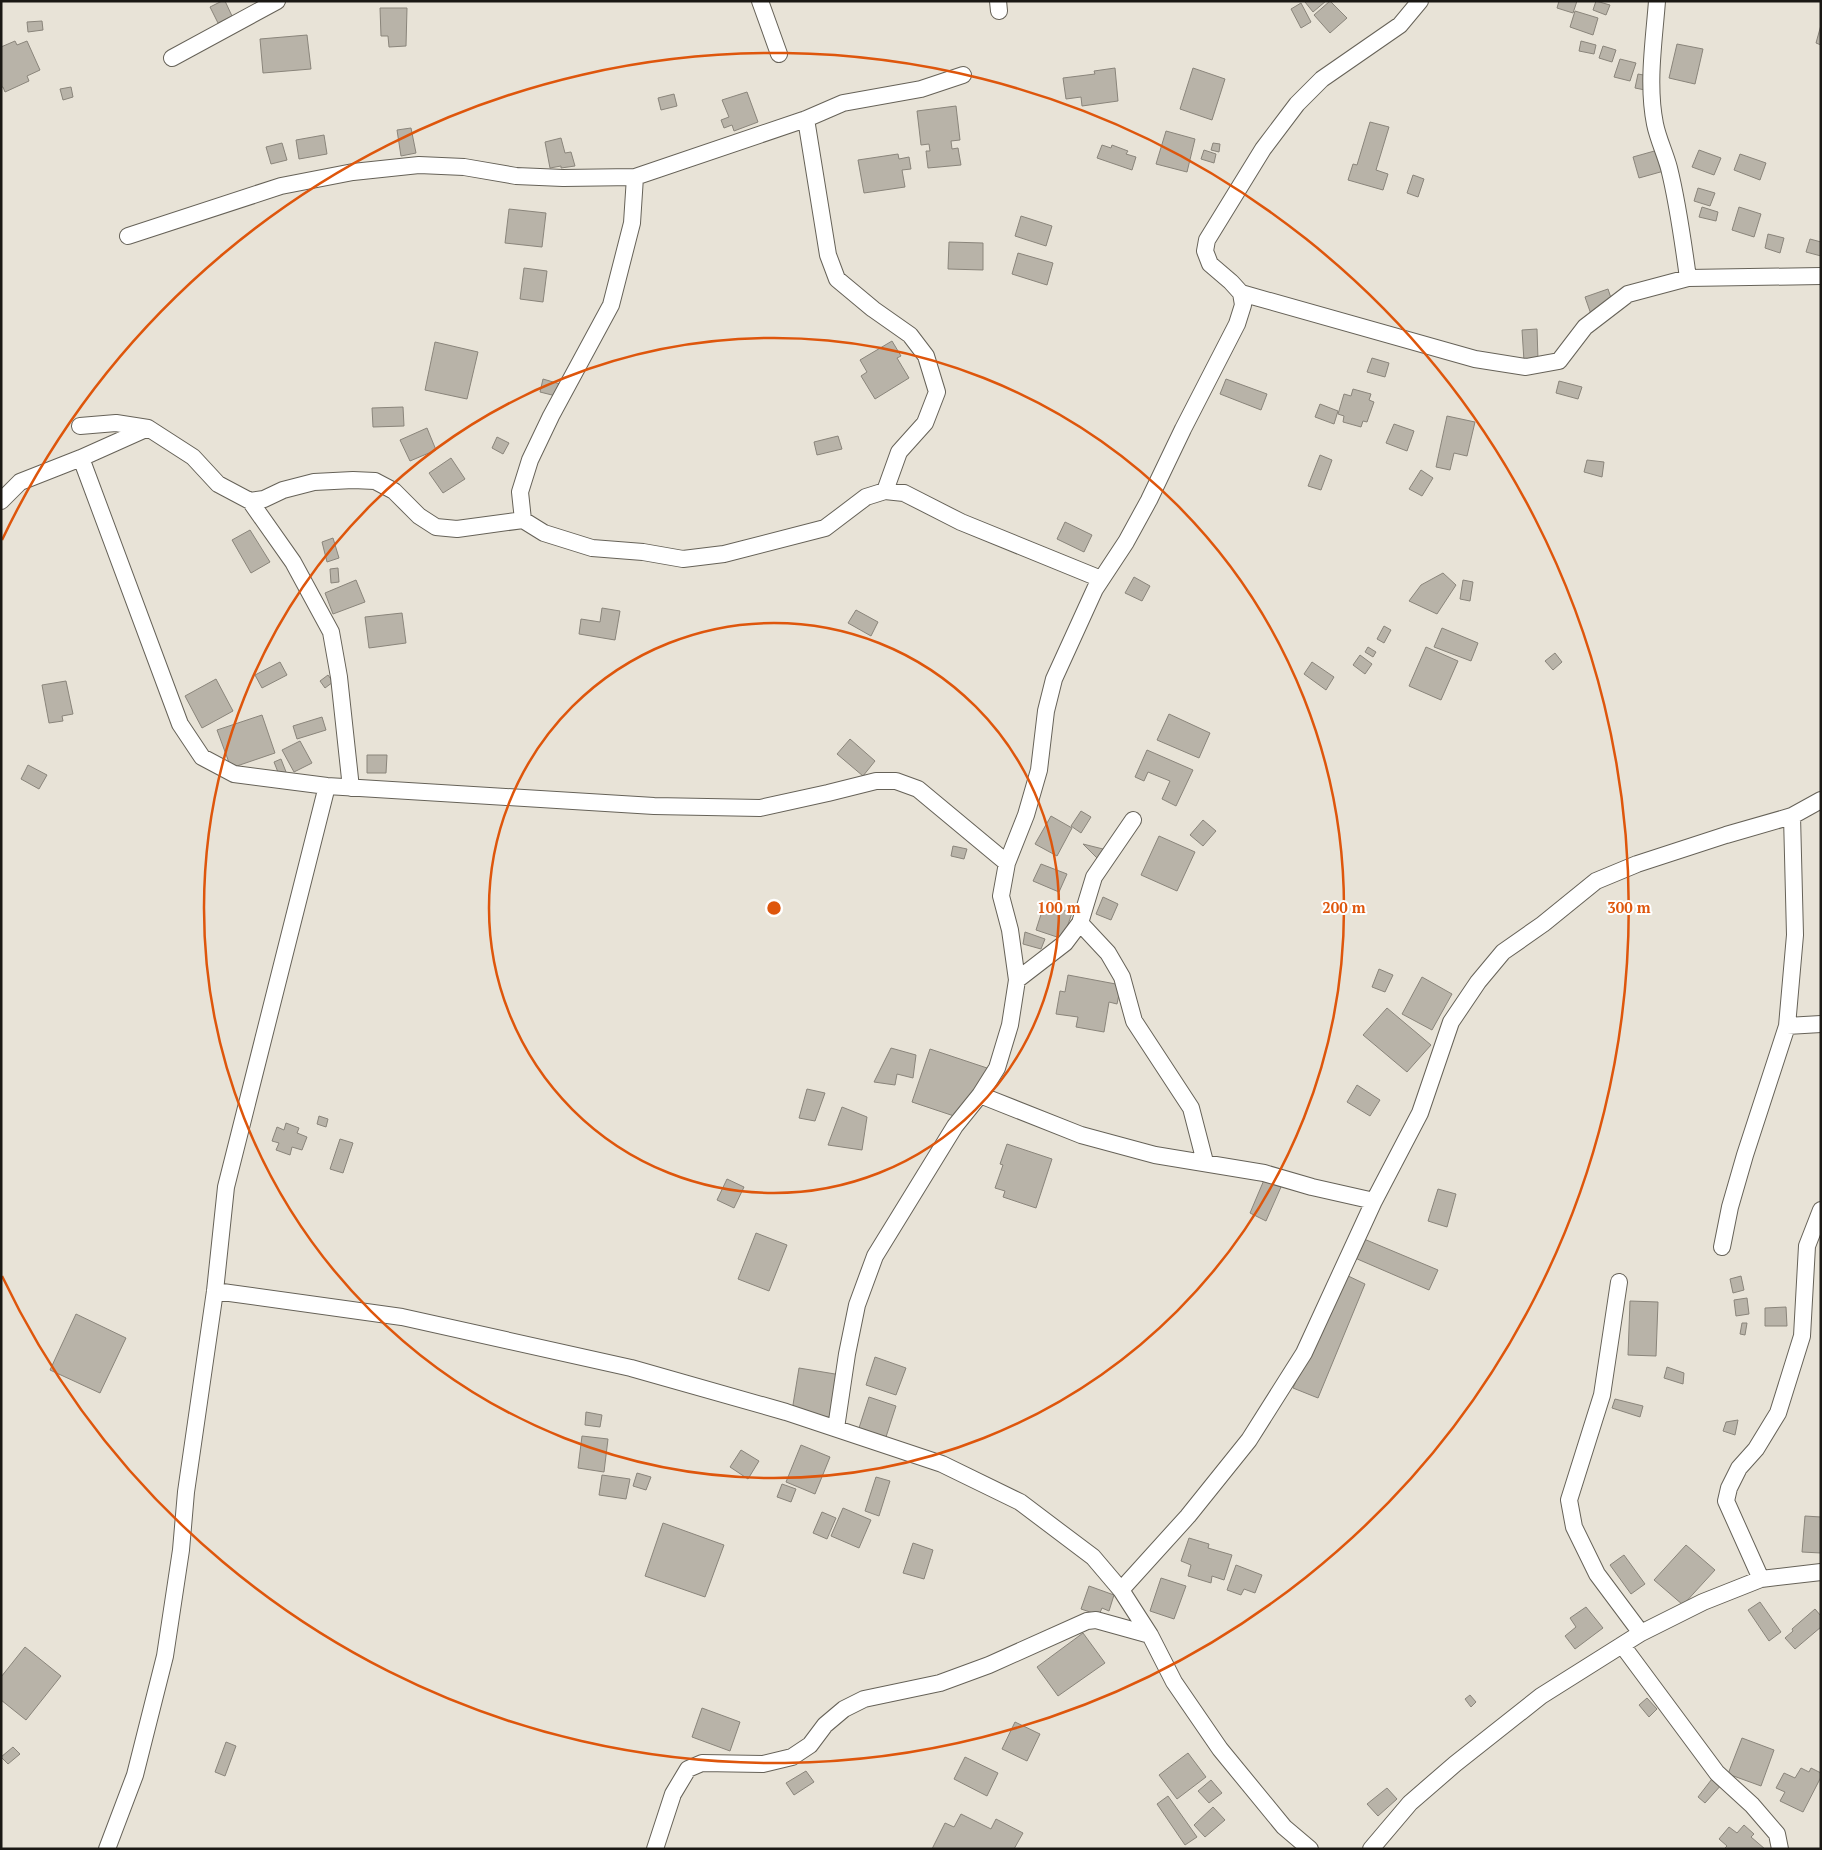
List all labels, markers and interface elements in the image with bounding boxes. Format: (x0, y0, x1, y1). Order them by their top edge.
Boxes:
text: 100 m (1037, 897, 1081, 917)
text: 200 m (1322, 897, 1366, 917)
text: 300 m (1607, 897, 1651, 917)
centre of rings (765, 899, 783, 917)

